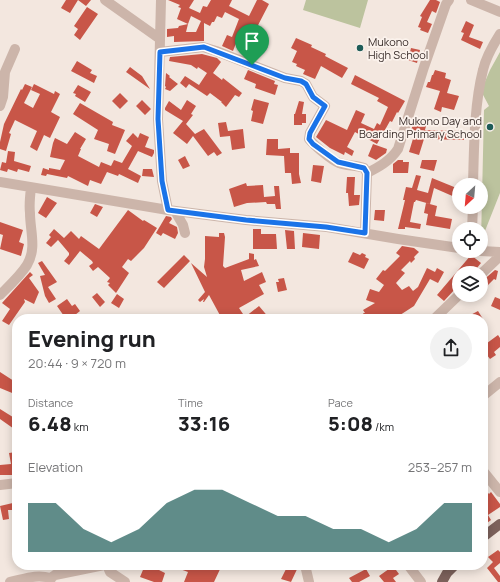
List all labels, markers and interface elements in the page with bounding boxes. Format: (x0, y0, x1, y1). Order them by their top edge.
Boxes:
pin (235, 24, 269, 65)
icon: arrive (241, 30, 263, 52)
place label: Mukono High School (368, 34, 428, 62)
marker: Mukono High School (355, 43, 365, 53)
place label: Mukono Day and Boarding Primary School (359, 113, 482, 141)
marker: Mukono Day and Boarding Primary School (485, 122, 495, 132)
north arrow (452, 178, 488, 214)
map controls (452, 178, 488, 302)
button: locate (452, 222, 488, 258)
button: layers (452, 266, 488, 302)
text: Evening run (28, 324, 156, 354)
button: share (430, 327, 472, 369)
text: 20:44 · 9 × 720 m (28, 354, 126, 372)
text: Distance (28, 395, 73, 410)
text: Time (178, 395, 203, 410)
text: Pace (328, 395, 353, 410)
text: 6.48 (28, 410, 72, 437)
text: 33:16 (178, 410, 230, 437)
text: 5:08 (328, 410, 373, 437)
text: km (72, 419, 89, 434)
text: /km (373, 419, 394, 434)
text: Elevation (28, 458, 83, 476)
text: 253–257 m (408, 458, 472, 476)

